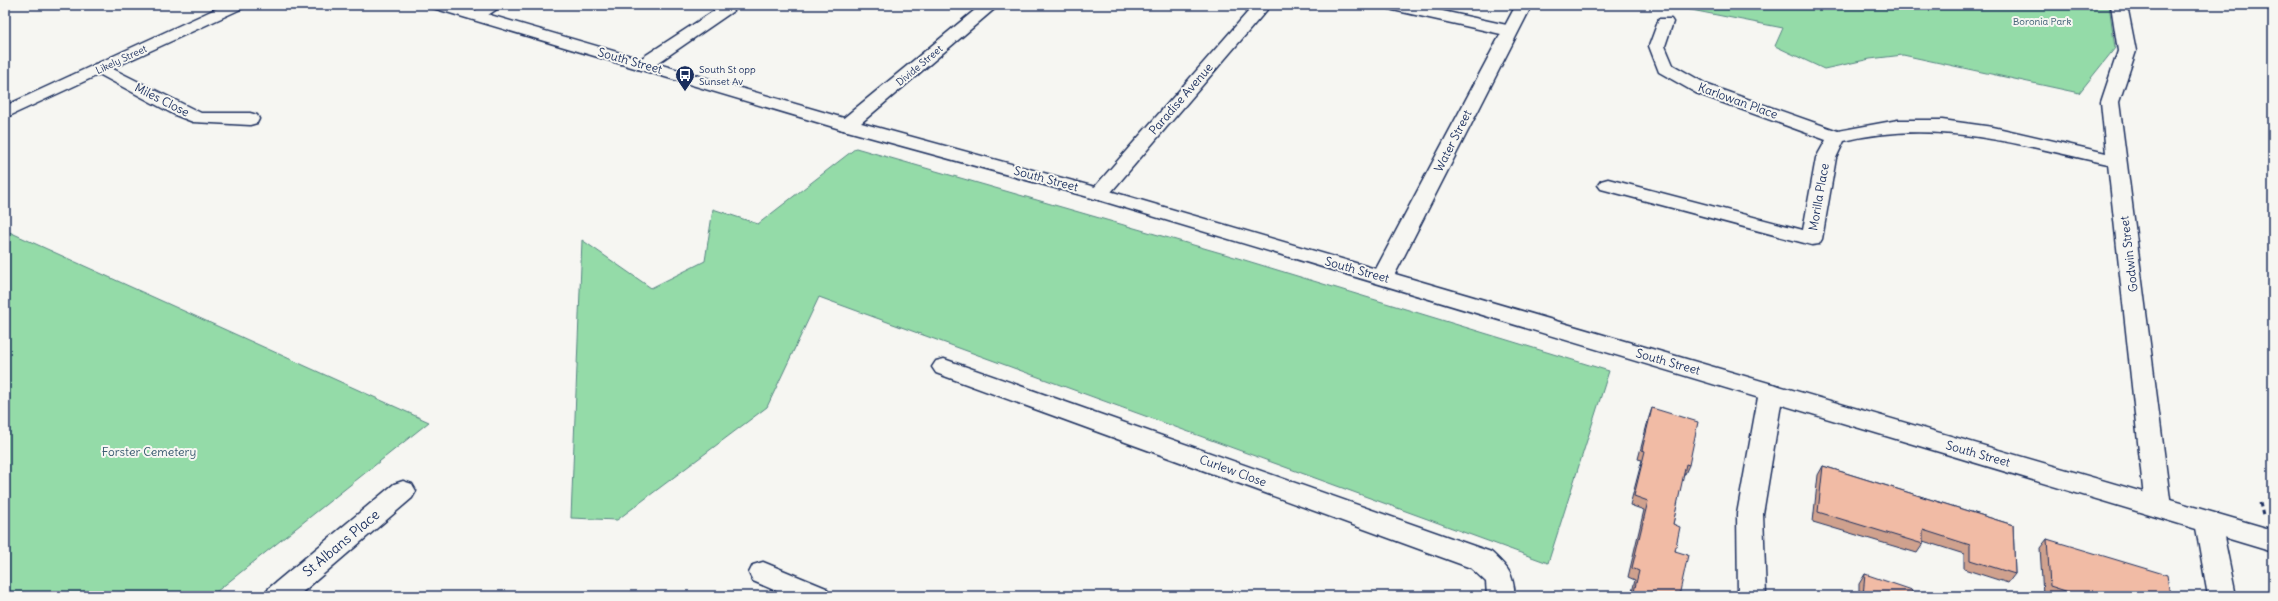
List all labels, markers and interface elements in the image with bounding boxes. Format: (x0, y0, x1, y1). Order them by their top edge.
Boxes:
park label: Boronia Park (2013, 15, 2071, 28)
street label: Likely Street (93, 42, 149, 77)
street label: Divide Street (893, 42, 946, 89)
street label: South Street (596, 44, 664, 77)
street label: Paradise Avenue (1145, 60, 1216, 138)
place label: South St opp Sunset Av (699, 63, 756, 88)
bus stop icon: South St opp Sunset Av (674, 64, 696, 92)
street label: Miles Close (132, 79, 192, 120)
street label: Karlowan Place (1696, 79, 1780, 122)
street label: Water Street (1431, 107, 1475, 174)
street label: Morilla Place (1805, 162, 1832, 232)
street label: South Street (1012, 163, 1080, 194)
street label: Godwin Street (2116, 215, 2141, 293)
street label: South Street (1323, 253, 1391, 286)
street label: South Street (1634, 345, 1702, 378)
street label: South Street (1944, 437, 2012, 470)
park label: Forster Cemetery (102, 444, 196, 459)
street label: Curlew Close (1198, 451, 1269, 490)
street label: St Albans Place (299, 506, 383, 580)

